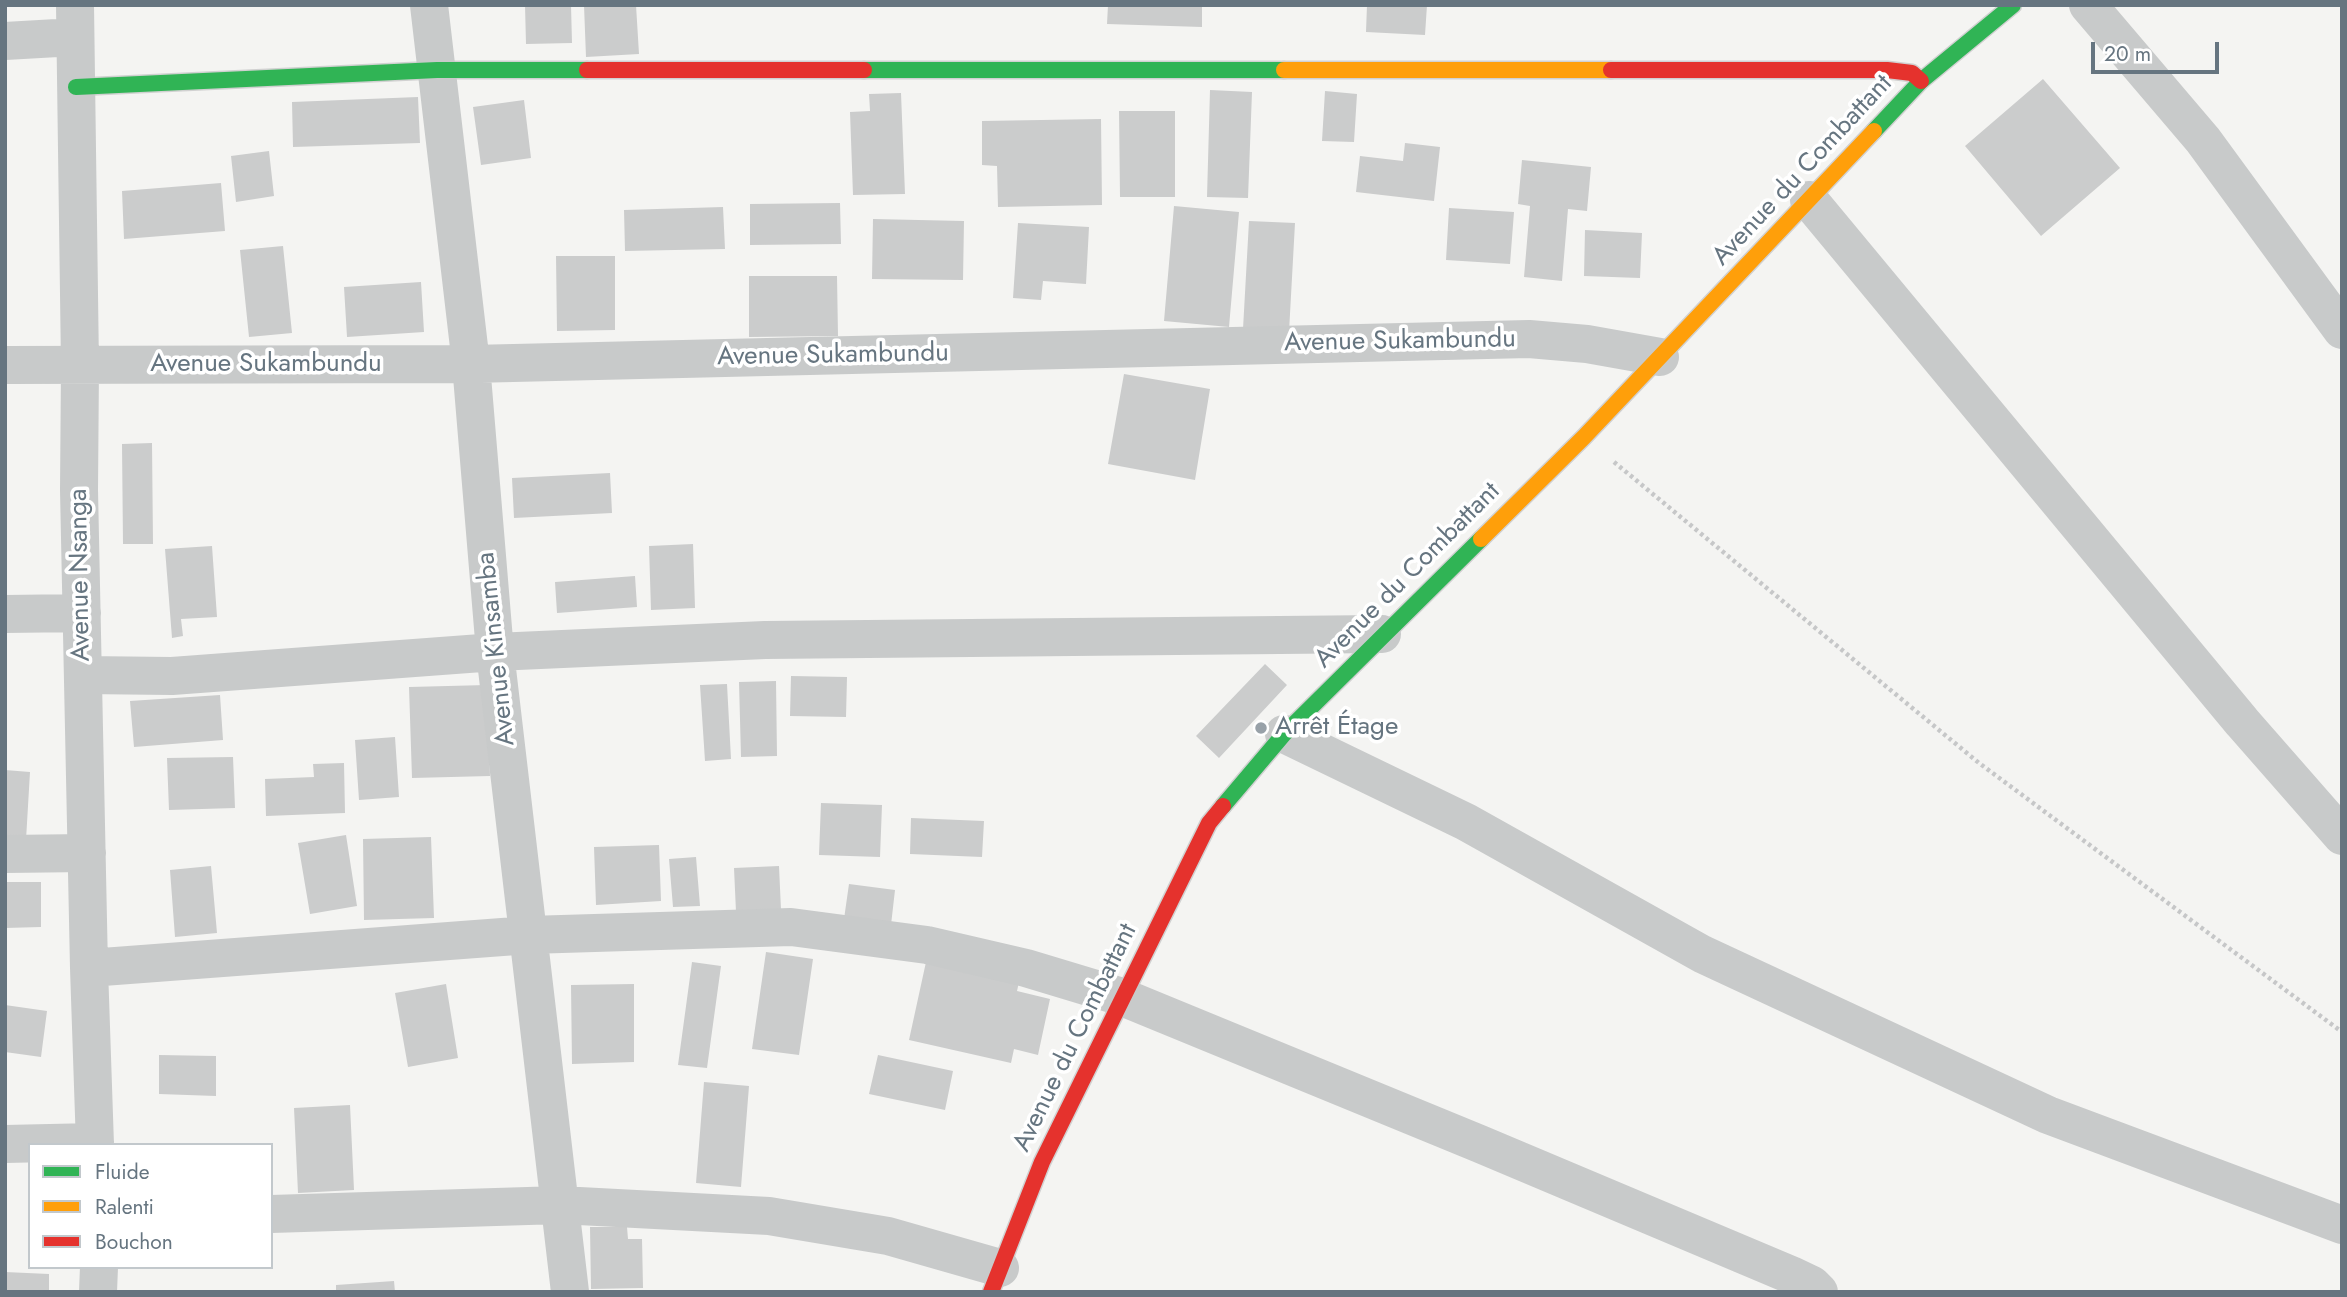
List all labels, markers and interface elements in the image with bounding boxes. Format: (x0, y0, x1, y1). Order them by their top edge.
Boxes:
scale bar (2095, 28, 2223, 72)
text: 20 m (2104, 39, 2151, 69)
street label: Avenue du Combattant (1706, 69, 1900, 273)
street label: Avenue Sukambundu (1284, 324, 1516, 360)
street label: Avenue Sukambundu (717, 338, 949, 374)
street label: Avenue Sukambundu (150, 349, 382, 381)
street label: Avenue du Combattant (1309, 477, 1507, 675)
street label: Avenue Nsanga (64, 488, 98, 662)
street label: Avenue Kinsamba (471, 551, 523, 747)
place label: Arrêt Étage (1275, 712, 1398, 744)
marker: Arrêt Étage (1253, 720, 1269, 736)
street label: Avenue du Combattant (1007, 919, 1145, 1157)
legend (28, 1143, 273, 1269)
text: Fluide (95, 1157, 150, 1187)
text: Ralenti (95, 1192, 154, 1222)
text: Bouchon (95, 1227, 173, 1257)

